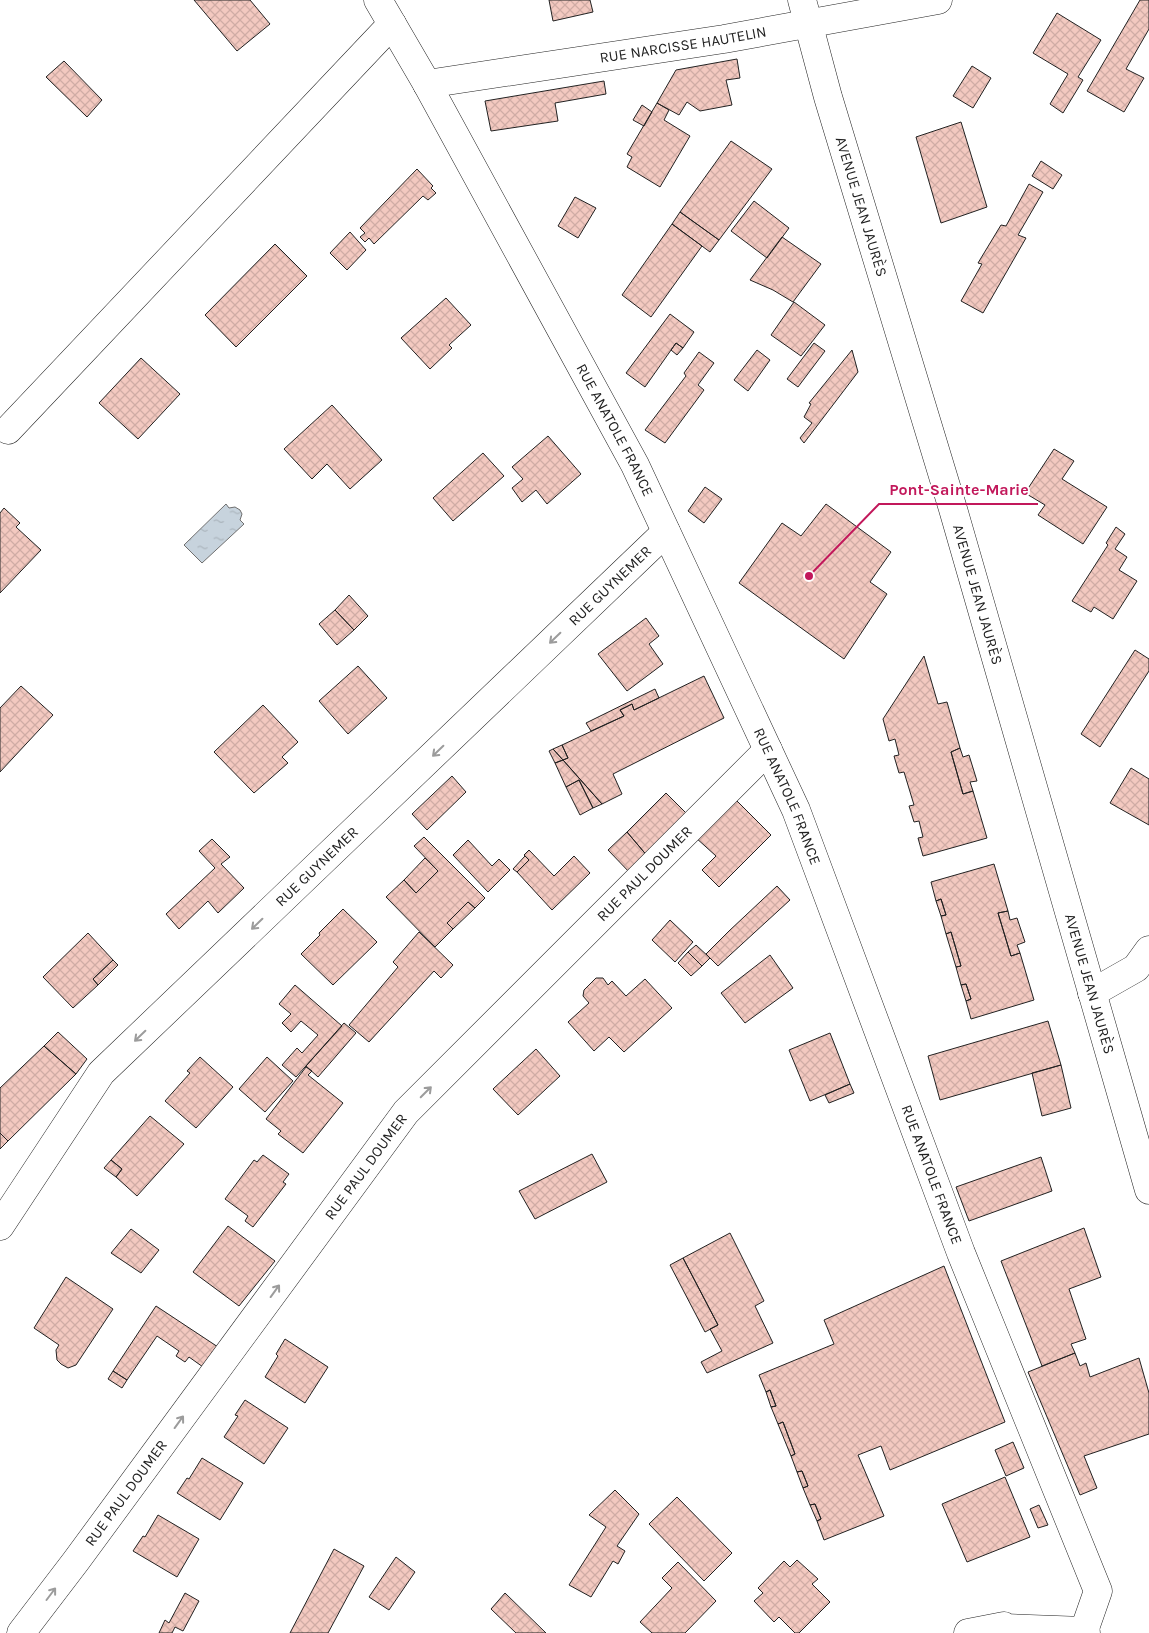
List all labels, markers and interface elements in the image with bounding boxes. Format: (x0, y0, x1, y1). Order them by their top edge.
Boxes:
street label: RUE NARCISSE HAUTELIN (598, 22, 768, 67)
street label: AVENUE JEAN JAURÈS (832, 135, 891, 279)
street label: RUE ANATOLE FRANCE (572, 360, 657, 499)
callout: Pont-Sainte-Marie (879, 473, 1038, 504)
text: Pont-Sainte-Marie (889, 480, 1029, 499)
street label: AVENUE JEAN JAURÈS (949, 522, 1006, 667)
street label: RUE GUYNEMER (565, 542, 655, 629)
one-way arrow (549, 632, 561, 644)
street label: RUE ANATOLE FRANCE (750, 725, 825, 867)
one-way arrow (431, 745, 444, 757)
street label: RUE PAUL DOUMER (593, 822, 696, 925)
street label: RUE GUYNEMER (272, 823, 362, 910)
street label: AVENUE JEAN JAURÈS (1061, 911, 1118, 1056)
one-way arrow (251, 918, 264, 930)
one-way arrow (133, 1030, 146, 1042)
one-way arrow (420, 1086, 433, 1098)
street label: RUE ANATOLE FRANCE (898, 1102, 966, 1247)
street label: RUE PAUL DOUMER (321, 1110, 411, 1223)
one-way arrow (270, 1284, 280, 1298)
one-way arrow (174, 1415, 184, 1429)
street label: RUE PAUL DOUMER (81, 1436, 171, 1550)
one-way arrow (45, 1588, 56, 1601)

